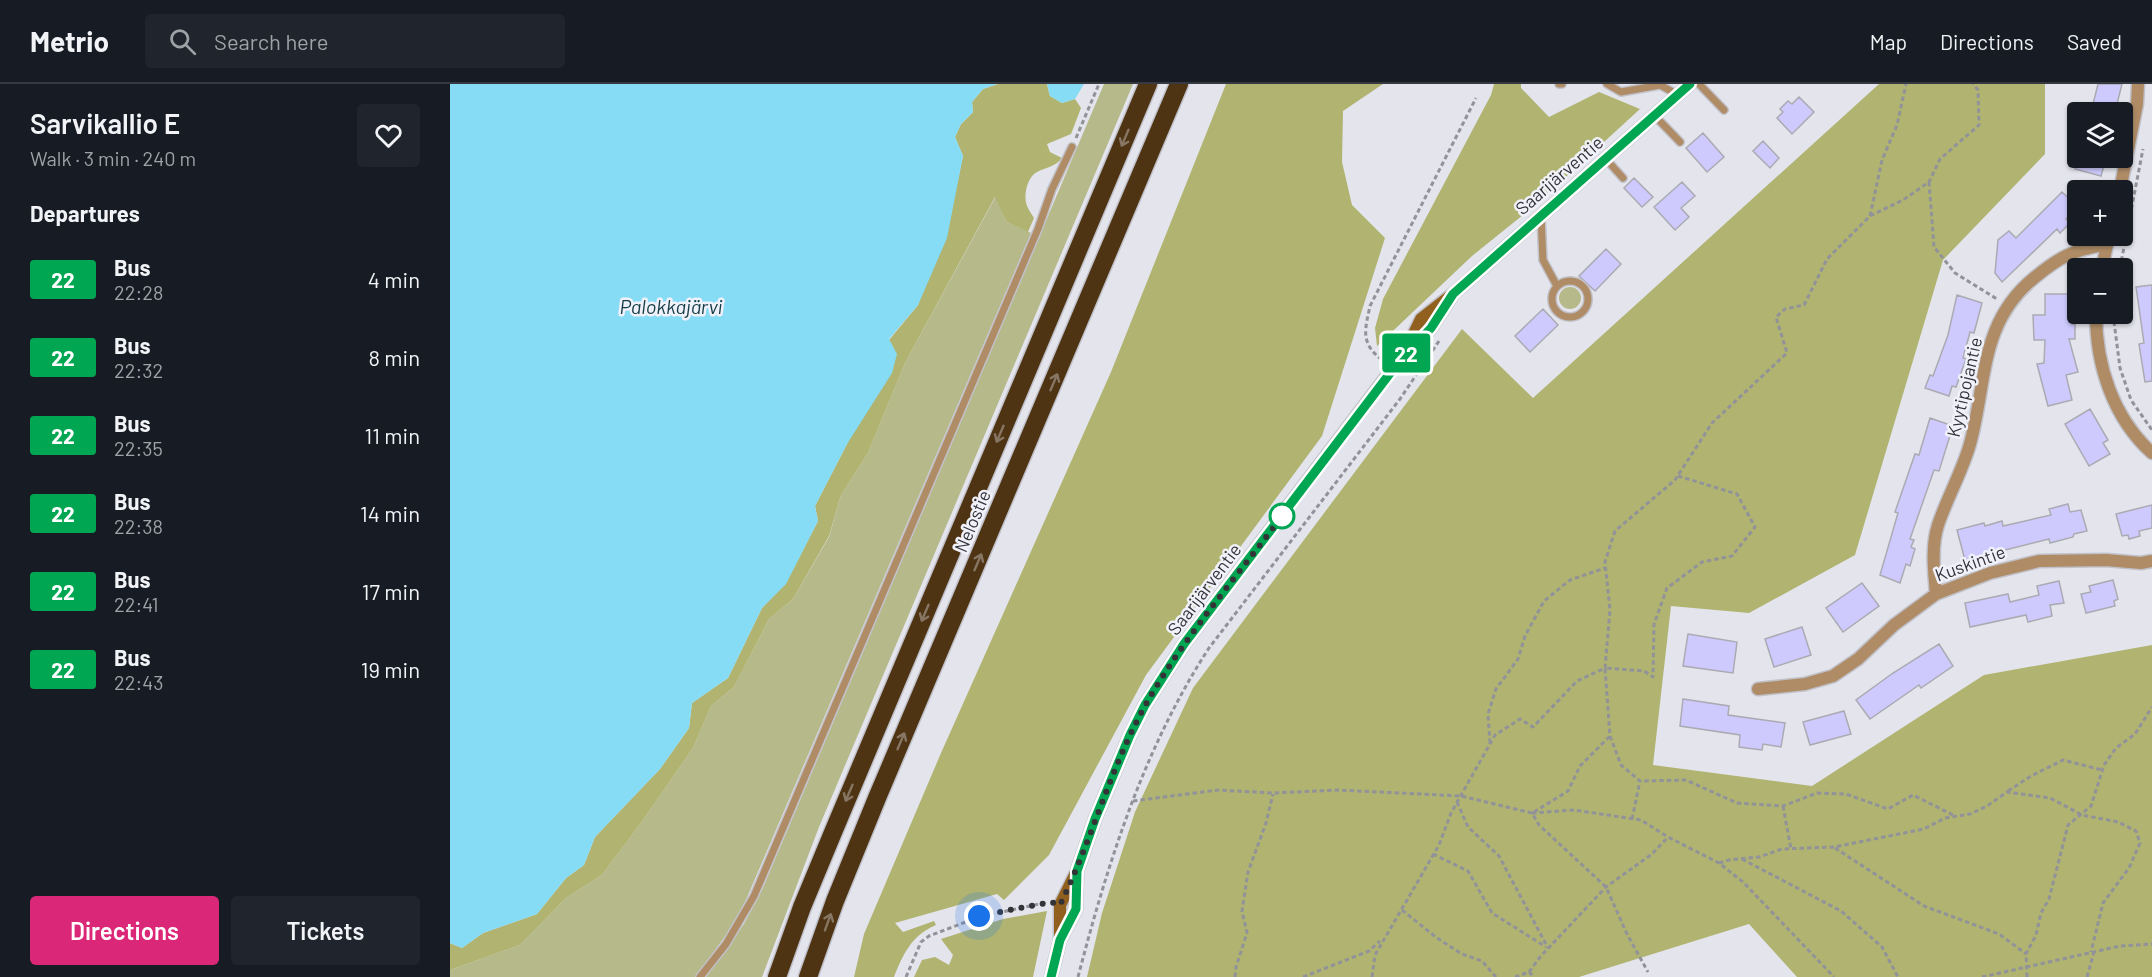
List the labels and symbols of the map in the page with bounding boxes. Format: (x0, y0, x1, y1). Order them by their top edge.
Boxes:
one-way arrow (1119, 128, 1130, 147)
street label: Saarijärventie (1511, 131, 1607, 219)
water label: Palokkajärvi (619, 294, 723, 318)
line badge: 22 (1379, 334, 1433, 372)
street label: Kyytipojantie (1942, 335, 1986, 439)
one-way arrow (1048, 374, 1060, 392)
one-way arrow (994, 424, 1006, 442)
street label: Nelostie (949, 487, 995, 555)
unlabelled marker (1269, 503, 1295, 529)
street label: Saarijärventie (1162, 539, 1246, 639)
street label: Kuskintie (1932, 540, 2008, 586)
one-way arrow (973, 553, 984, 572)
one-way arrow (919, 604, 930, 622)
one-way arrow (896, 733, 907, 751)
one-way arrow (843, 783, 854, 802)
your location (964, 901, 994, 931)
one-way arrow (823, 913, 834, 932)

